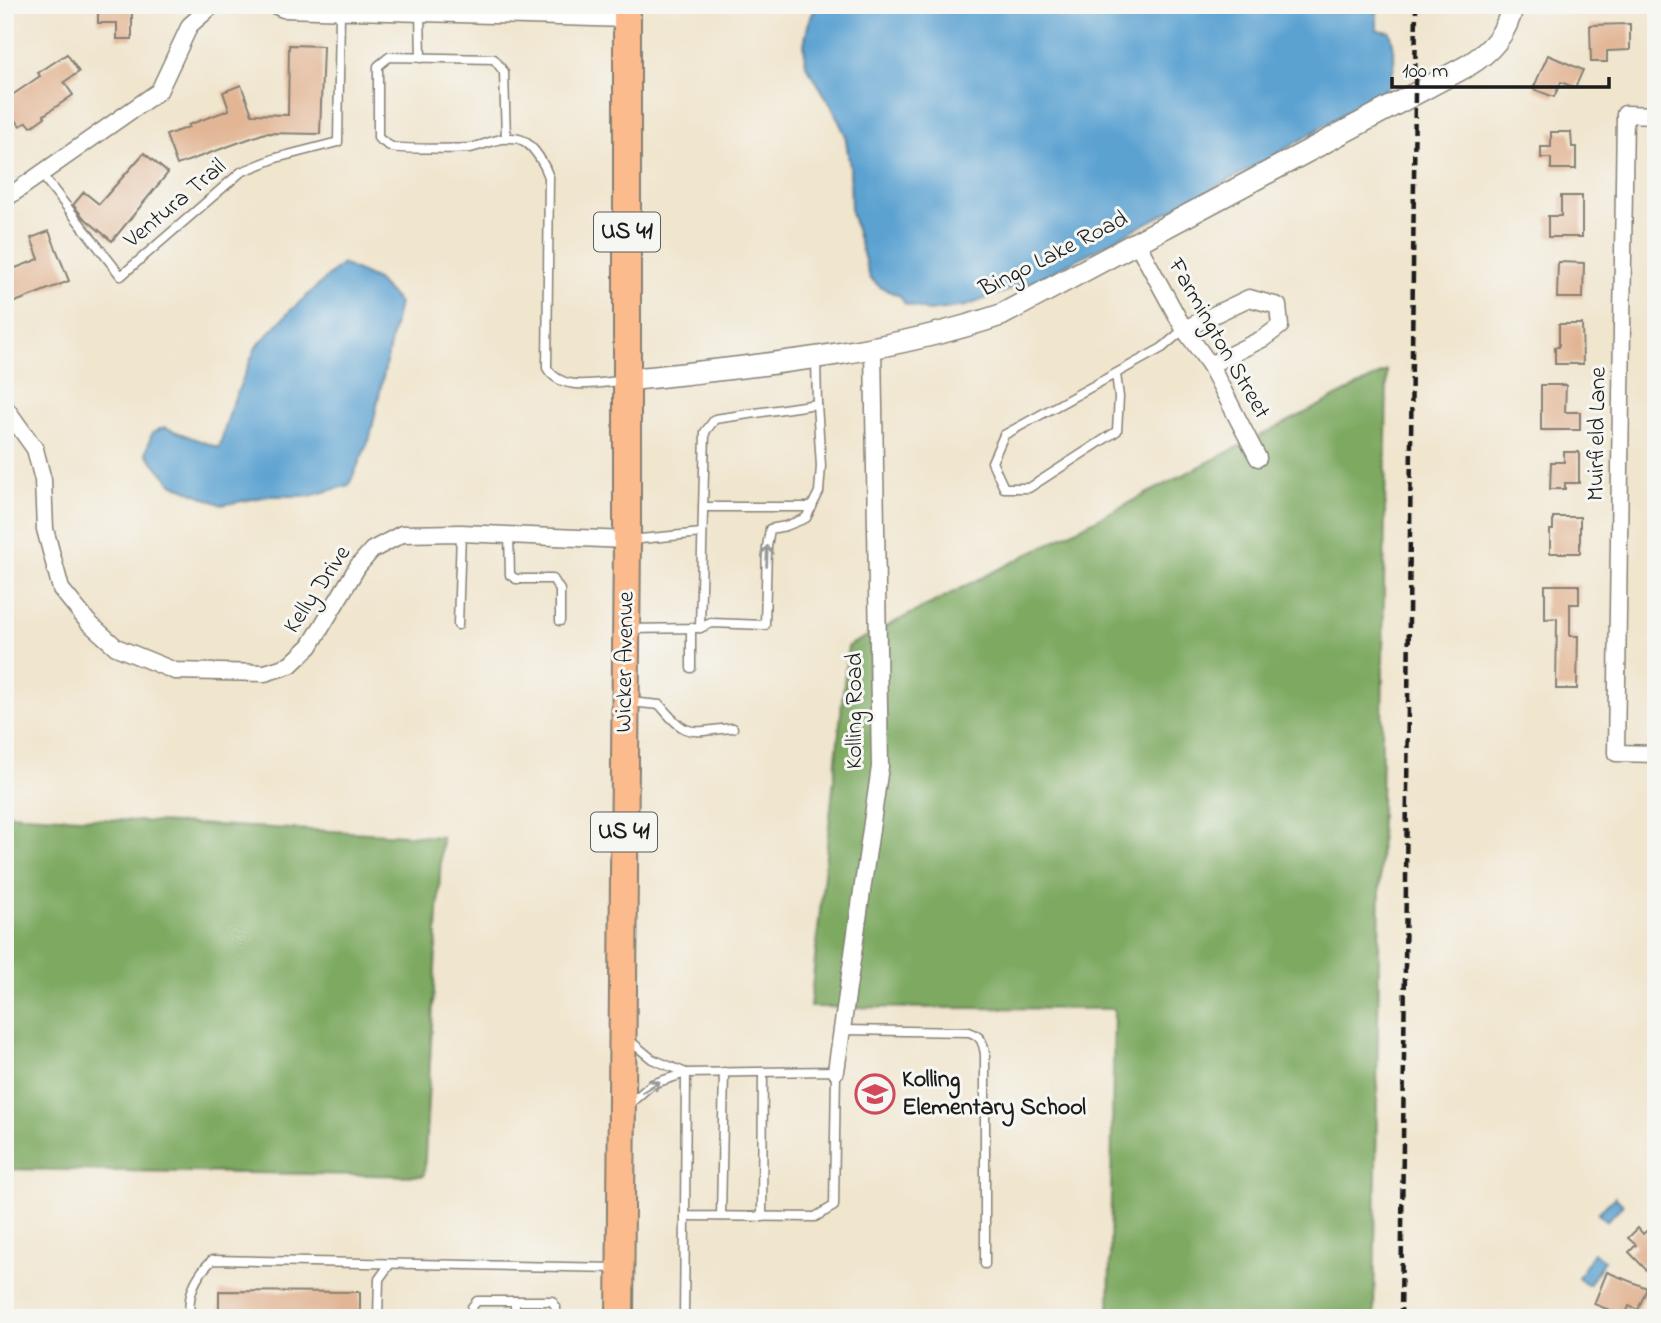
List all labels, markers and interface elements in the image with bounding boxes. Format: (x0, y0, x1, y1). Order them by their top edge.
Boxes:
scale bar (1392, 46, 1608, 90)
text: 100 m (1402, 57, 1448, 87)
street label: Ventura Trail (116, 151, 235, 258)
street label: Bingo Lake Road (973, 202, 1135, 308)
road number: US 41 (594, 213, 660, 252)
street label: Farmington Street (1157, 251, 1278, 426)
street label: Muirfield Lane (1579, 366, 1617, 501)
street label: Kelly Drive (276, 539, 361, 642)
one-way arrow (760, 545, 773, 568)
street label: Wicker Avenue (607, 591, 645, 733)
street label: Kolling Road (838, 652, 873, 769)
road number: US 41 (591, 812, 657, 852)
place label: Kolling Elementary School (902, 1063, 1086, 1127)
school or university icon: Kolling Elementary School (854, 1073, 896, 1115)
one-way arrow (641, 1080, 661, 1094)

